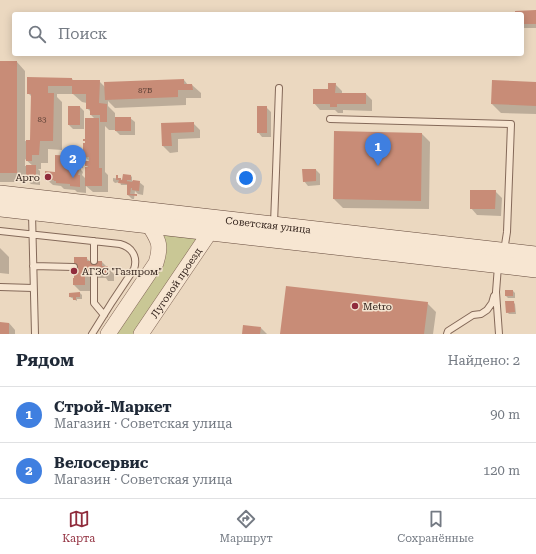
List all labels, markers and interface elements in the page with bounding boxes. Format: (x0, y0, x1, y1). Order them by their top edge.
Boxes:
search box (12, 12, 524, 56)
icon: search (26, 23, 48, 45)
text: Поиск (58, 25, 107, 43)
house number: 87Б (138, 86, 152, 95)
house number: 83 (38, 115, 47, 124)
pin: 1 (365, 133, 391, 166)
pin: 2 (60, 145, 86, 178)
your location (236, 168, 256, 188)
place label: Арго (15, 172, 40, 183)
marker: Арго (43, 172, 53, 182)
street label: Советская улица (225, 215, 312, 235)
street label: Луговой проезд (149, 245, 204, 320)
marker: АГЗС "Газпром" (69, 266, 79, 276)
place label: АГЗС "Газпром" (82, 266, 162, 277)
marker: Metro (350, 301, 360, 311)
place label: Metro (363, 301, 392, 312)
text: Рядом (16, 350, 74, 370)
text: Найдено: 2 (448, 353, 520, 368)
text: Строй-Маркет (54, 398, 172, 416)
text: 1 (25, 407, 33, 422)
text: 90 m (490, 407, 520, 422)
text: Магазин · Советская улица (54, 416, 232, 431)
text: Велосервис (54, 454, 148, 472)
text: 2 (25, 463, 33, 478)
text: 120 m (483, 463, 520, 478)
text: Магазин · Советская улица (54, 472, 232, 487)
tab: Карта (62, 508, 95, 545)
tab: Маршрут (220, 508, 273, 545)
tab: Сохранённые (397, 508, 474, 545)

